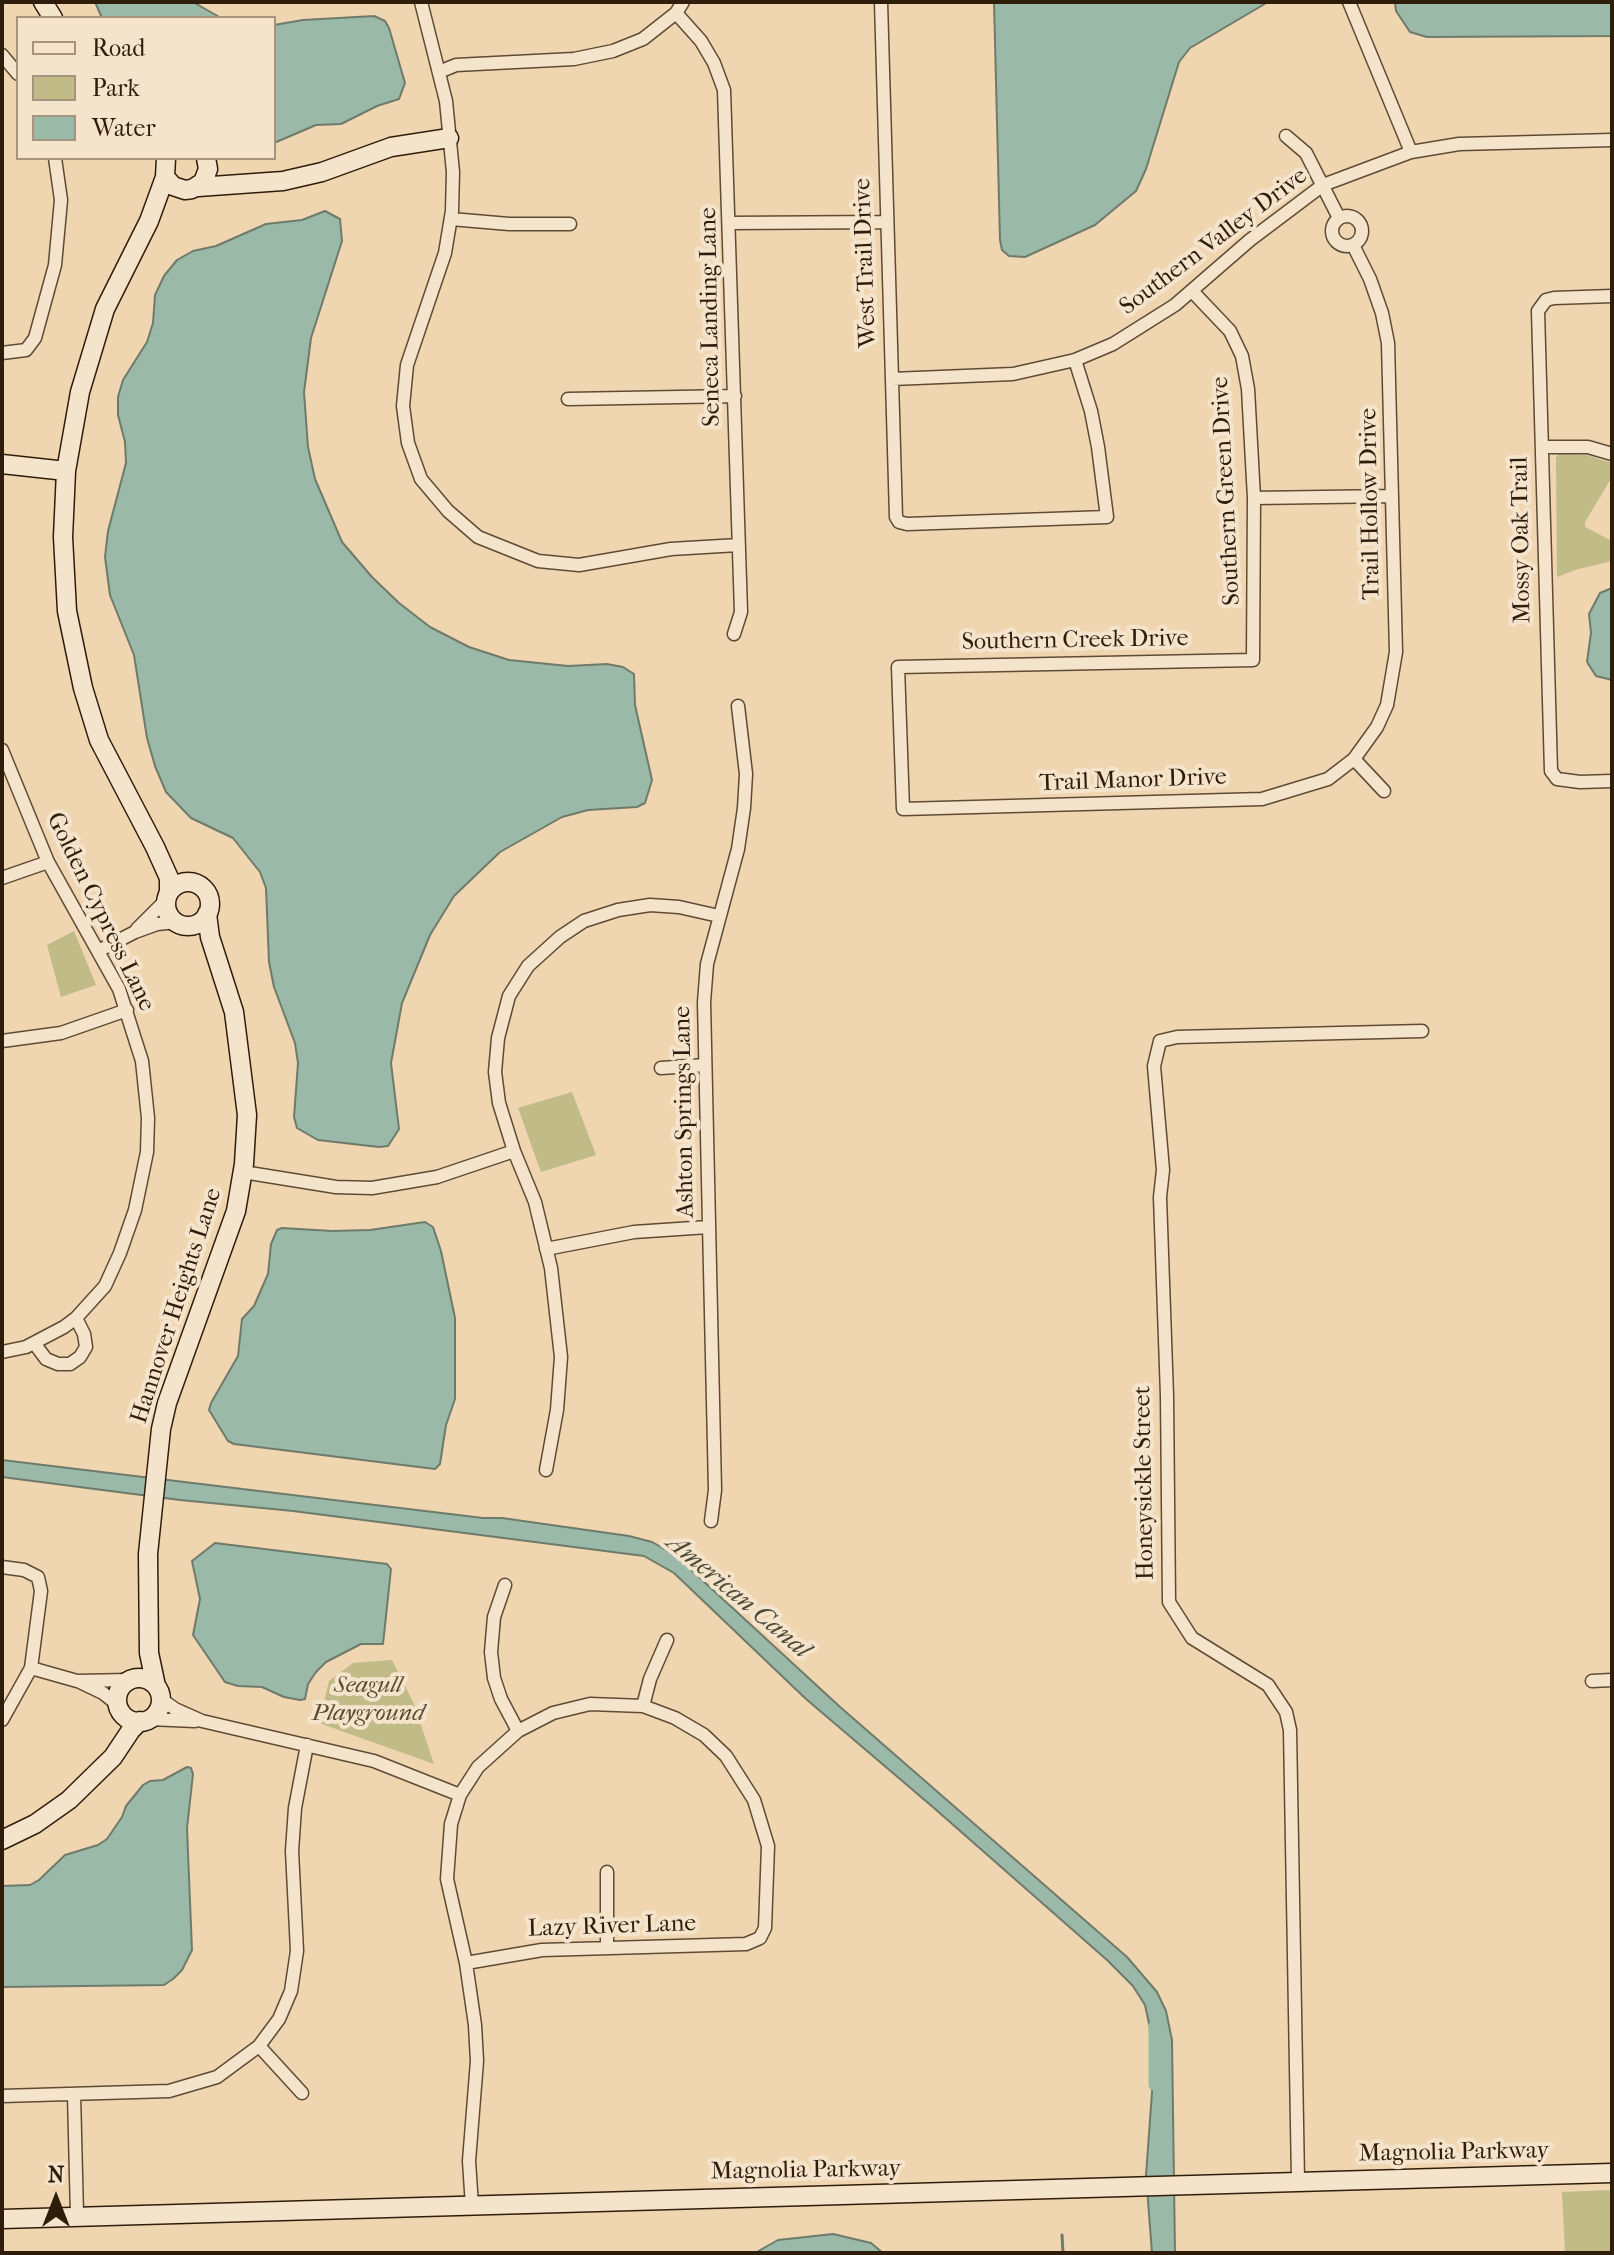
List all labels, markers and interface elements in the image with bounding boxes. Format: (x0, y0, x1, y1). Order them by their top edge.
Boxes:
legend (16, 16, 276, 160)
text: Road (92, 34, 145, 62)
text: Park (92, 74, 140, 102)
text: Water (92, 114, 156, 142)
street label: Southern Valley Drive (1115, 162, 1313, 322)
street label: West Trail Drive (849, 178, 883, 348)
street label: Seneca Landing Lane (695, 207, 727, 427)
street label: Southern Green Drive (1207, 376, 1247, 606)
street label: Trail Hollow Drive (1355, 408, 1387, 600)
street label: Mossy Oak Trail (1506, 456, 1538, 624)
street label: Southern Creek Drive (961, 625, 1189, 657)
street label: Trail Manor Drive (1039, 763, 1227, 799)
street label: Golden Cypress Lane (39, 808, 161, 1016)
street label: Ashton Springs Lane (669, 1006, 701, 1218)
street label: Hannover Heights Lane (125, 1185, 229, 1427)
street label: Honeysickle Street (1129, 1386, 1161, 1580)
water label: American Canal (660, 1528, 816, 1666)
park label: Seagull Playground (312, 1672, 424, 1728)
street label: Lazy River Lane (527, 1910, 697, 1944)
street label: Magnolia Parkway (1358, 2137, 1550, 2169)
street label: Magnolia Parkway (710, 2155, 902, 2187)
north arrow (16, 2159, 96, 2239)
text: N (48, 2162, 64, 2188)

